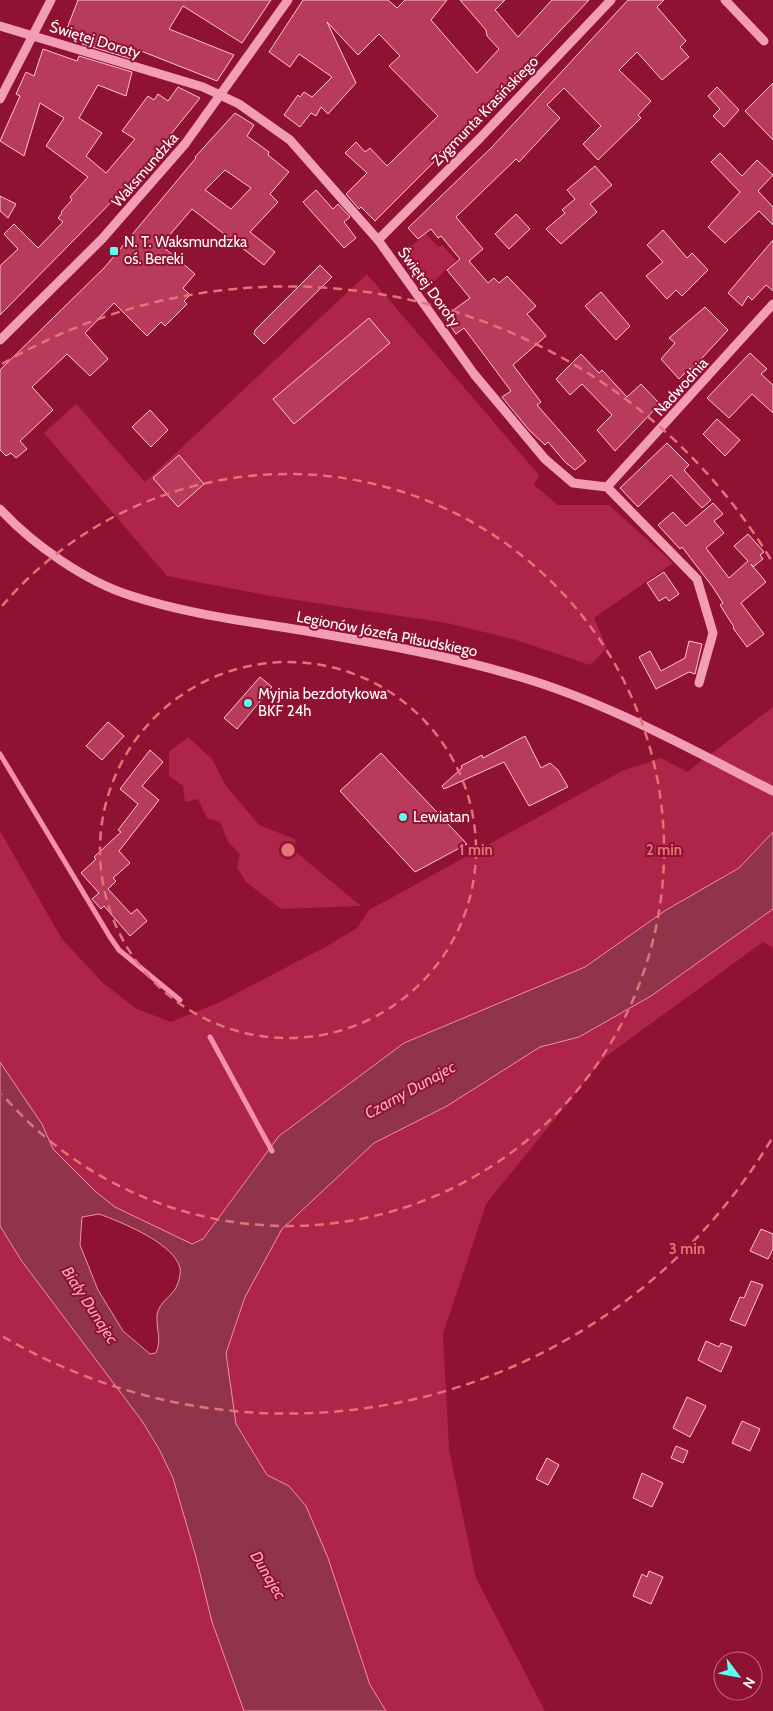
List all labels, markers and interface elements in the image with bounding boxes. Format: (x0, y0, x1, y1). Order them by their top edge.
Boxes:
street label: Świętej Doroty (47, 17, 143, 62)
street label: Zygmunta Krasińskiego (428, 52, 542, 170)
street label: Waksmundzka (108, 129, 183, 211)
place label: N. T. Waksmundzka oś. Bereki (124, 233, 248, 268)
street label: Świętej Doroty (394, 243, 465, 331)
marker: N. T. Waksmundzka oś. Bereki (108, 245, 120, 257)
street label: Nadwodnia (650, 354, 712, 420)
street label: Legionów Józefa Piłsudskiego (295, 608, 479, 660)
place label: Myjnia bezdotykowa BKF 24h (258, 685, 388, 720)
marker: Myjnia bezdotykowa BKF 24h (242, 697, 254, 709)
place label: Lewiatan (413, 808, 470, 826)
marker: Lewiatan (397, 811, 409, 823)
centre of rings (279, 841, 297, 859)
text: 1 min (459, 841, 493, 859)
text: 2 min (646, 841, 682, 859)
water label: Czarny Dunajec (361, 1057, 459, 1123)
text: 3 min (669, 1240, 705, 1258)
water label: Biały Dunajec (58, 1263, 122, 1347)
water label: Dunajec (246, 1547, 290, 1603)
north arrow (713, 1651, 763, 1701)
text: N (739, 1674, 759, 1692)

